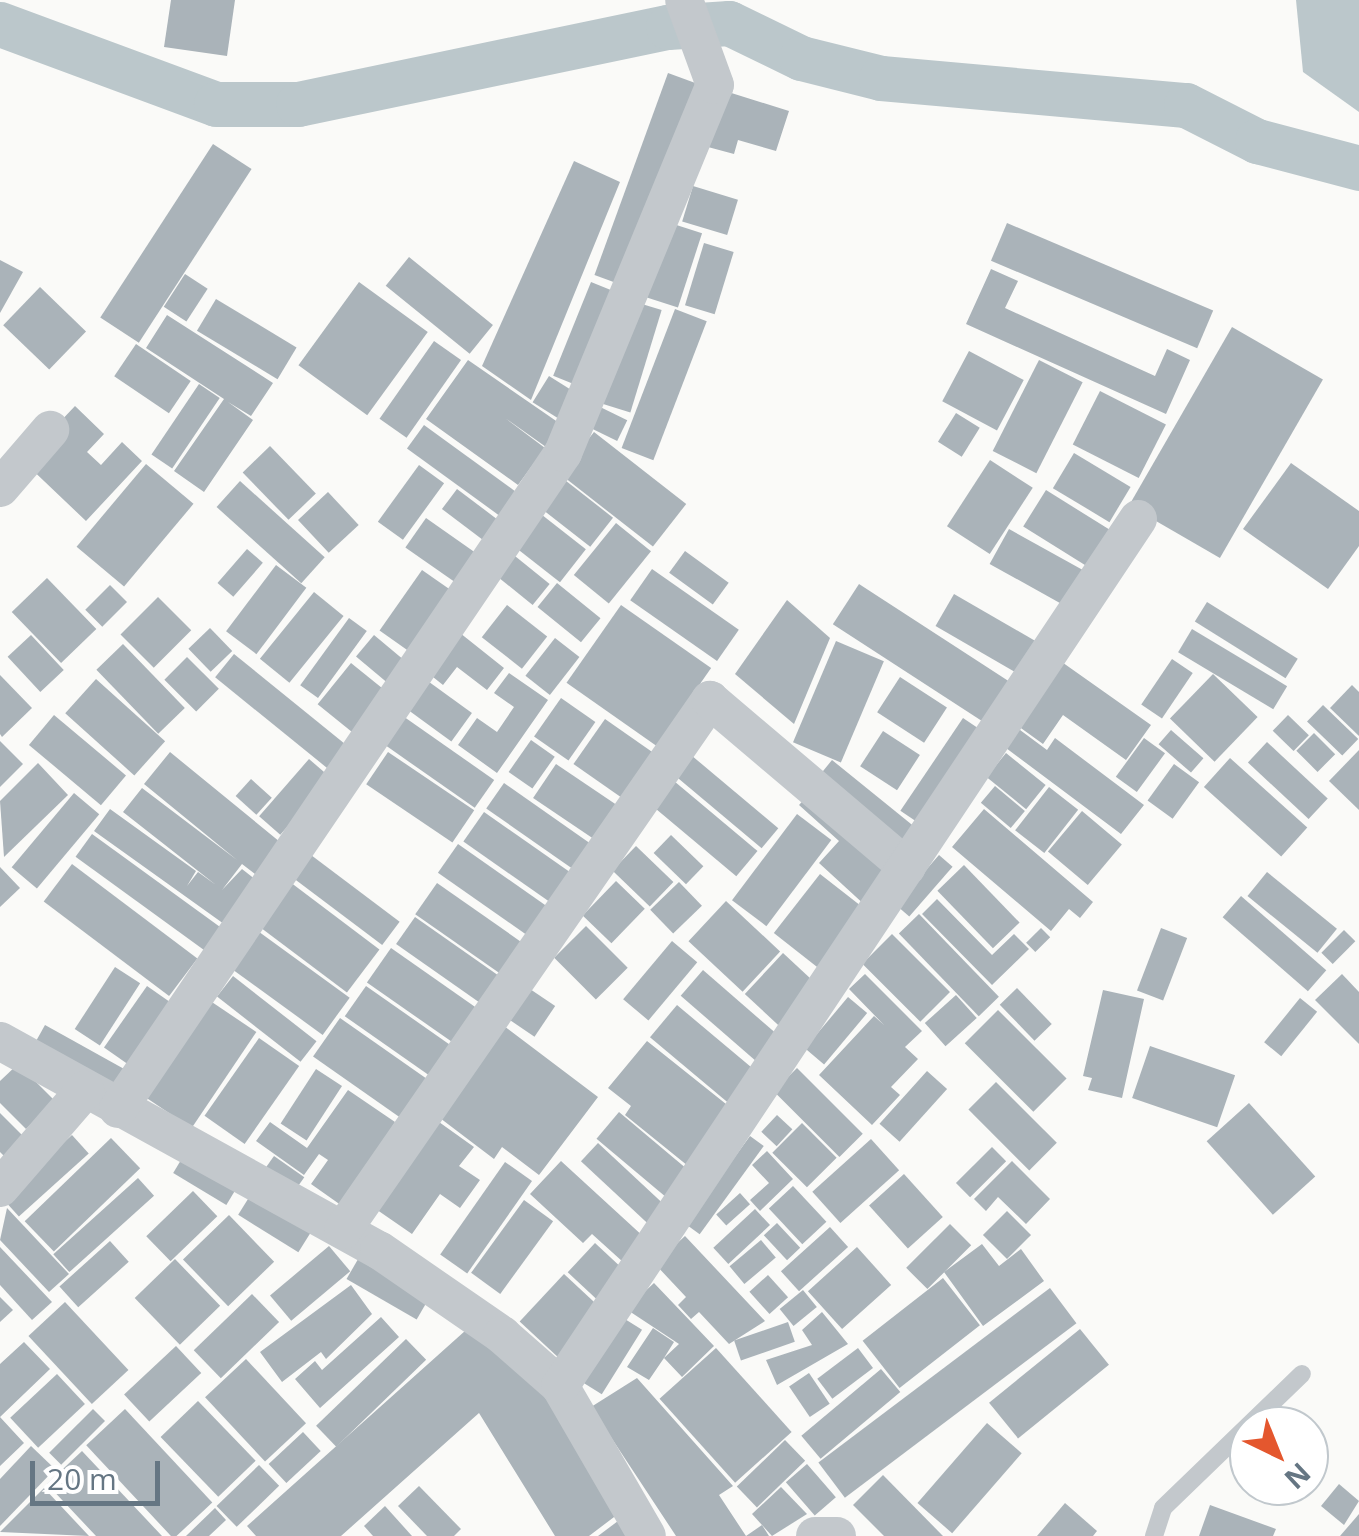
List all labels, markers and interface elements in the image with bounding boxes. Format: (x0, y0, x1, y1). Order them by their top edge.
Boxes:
north arrow (1229, 1406, 1329, 1506)
scale bar (35, 1441, 165, 1503)
text: N (1277, 1455, 1319, 1498)
text: 20 m (47, 1458, 117, 1499)

